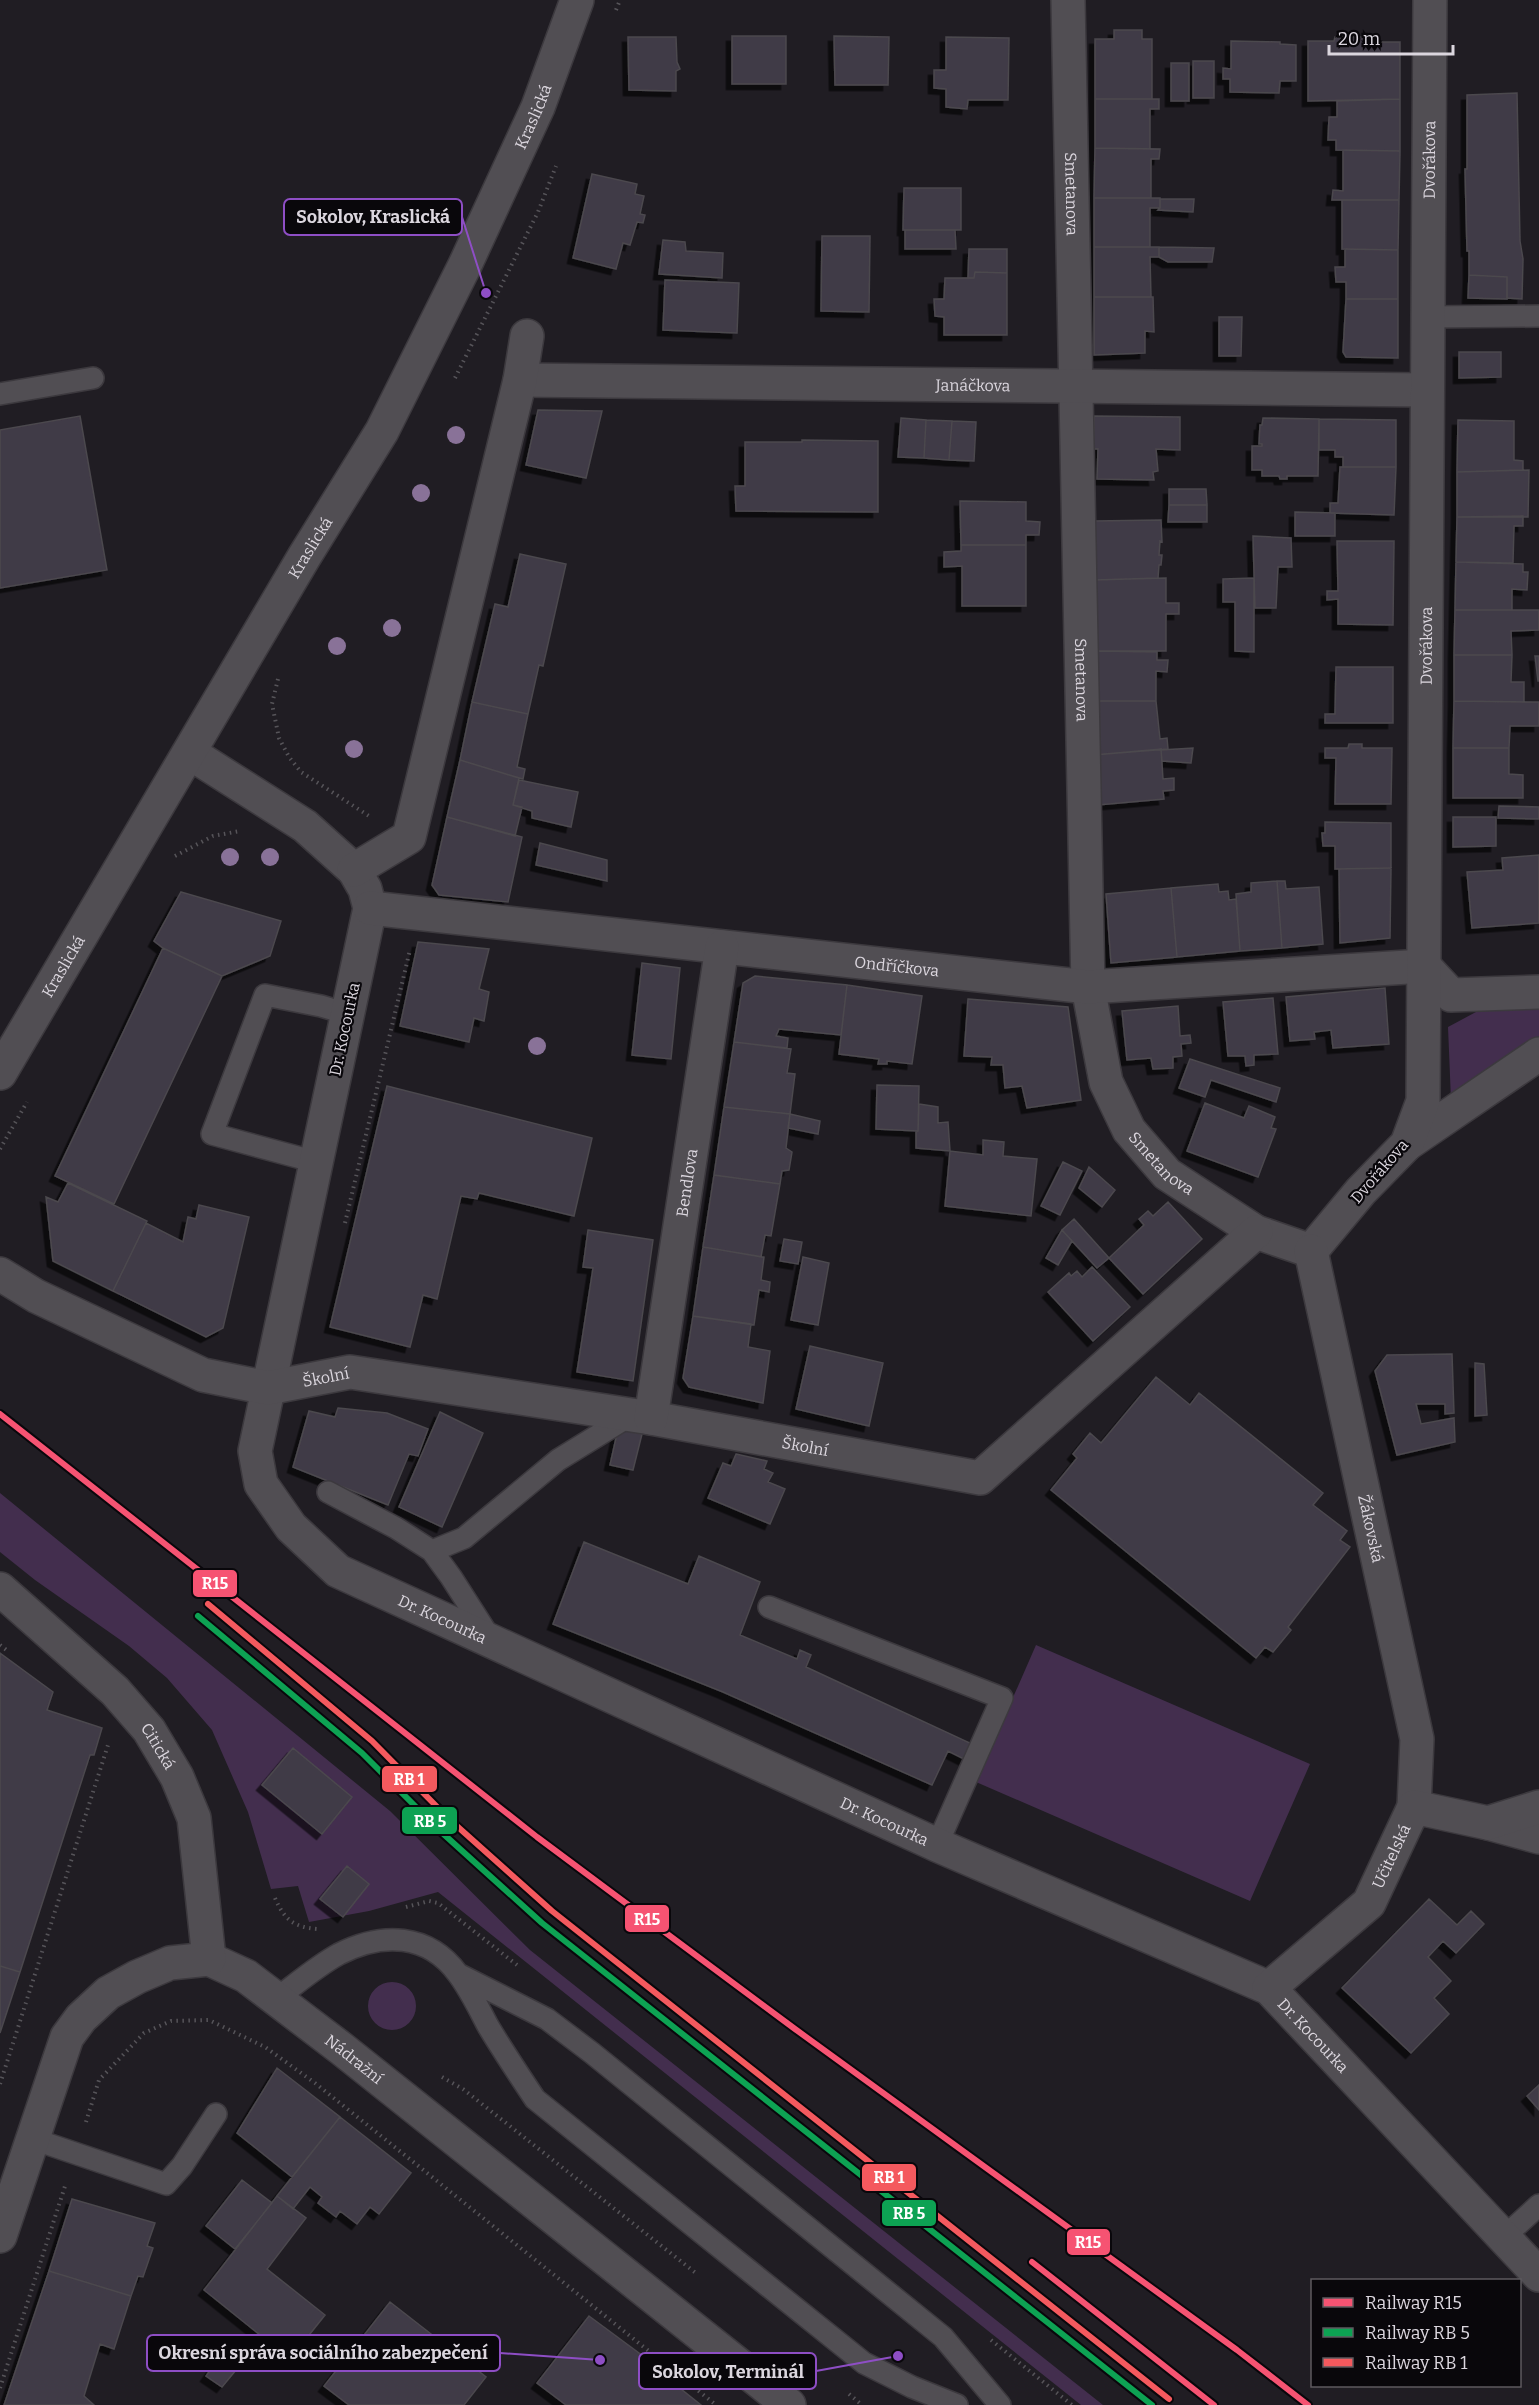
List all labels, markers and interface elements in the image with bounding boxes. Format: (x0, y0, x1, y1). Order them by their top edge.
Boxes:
scale bar (1329, 18, 1454, 56)
text: 20 m (1338, 28, 1380, 50)
street label: Kraslická (511, 81, 556, 152)
street label: Dvořákova (1420, 120, 1439, 199)
street label: Smetanova (1061, 152, 1082, 236)
callout: Sokolov, Kraslická (284, 199, 462, 235)
text: Sokolov, Kraslická (296, 206, 450, 228)
street label: Janáčkova (934, 376, 1011, 395)
street label: Kraslická (284, 513, 337, 582)
street label: Dvořákova (1417, 606, 1436, 685)
street label: Smetanova (1071, 638, 1092, 722)
street label: Kraslická (38, 932, 89, 1001)
street label: Ondříčkova (853, 952, 940, 981)
street label: Dr. Kocourka (325, 981, 364, 1077)
street label: Smetanova (1125, 1128, 1198, 1199)
street label: Dvořákova (1347, 1135, 1412, 1207)
street label: Bendlova (672, 1147, 702, 1218)
street label: Školní (301, 1363, 351, 1391)
street label: Školní (780, 1432, 830, 1460)
street label: Žákovská (1354, 1493, 1387, 1565)
line badge: R15 (192, 1569, 238, 1598)
text: R15 (202, 1574, 228, 1593)
street label: Dr. Kocourka (395, 1591, 490, 1648)
street label: Citická (137, 1719, 179, 1773)
line badge: RB 1 (381, 1765, 438, 1793)
text: RB 1 (394, 1770, 424, 1789)
street label: Dr. Kocourka (837, 1793, 932, 1850)
line badge: RB 5 (401, 1806, 458, 1835)
text: RB 5 (414, 1812, 447, 1831)
street label: Učitelská (1368, 1821, 1415, 1891)
line badge: R15 (624, 1904, 670, 1933)
text: R15 (634, 1910, 660, 1929)
street label: Dr. Kocourka (1274, 1994, 1353, 2077)
street label: Nádražní (321, 2031, 387, 2088)
line badge: RB 1 (861, 2163, 917, 2192)
text: RB 1 (874, 2168, 904, 2187)
line badge: RB 5 (881, 2199, 937, 2227)
text: RB 5 (893, 2204, 926, 2223)
line badge: R15 (1066, 2228, 1111, 2256)
text: R15 (1075, 2233, 1101, 2252)
legend (1311, 2279, 1521, 2387)
text: Railway R15 (1365, 2292, 1462, 2314)
text: Railway RB 5 (1365, 2322, 1470, 2344)
callout: Okresní správa sociálního zabezpečení (147, 2335, 500, 2371)
text: Okresní správa sociálního zabezpečení (158, 2342, 488, 2364)
text: Railway RB 1 (1365, 2352, 1468, 2374)
callout: Sokolov, Terminál (639, 2353, 816, 2389)
text: Sokolov, Terminál (652, 2361, 805, 2383)

